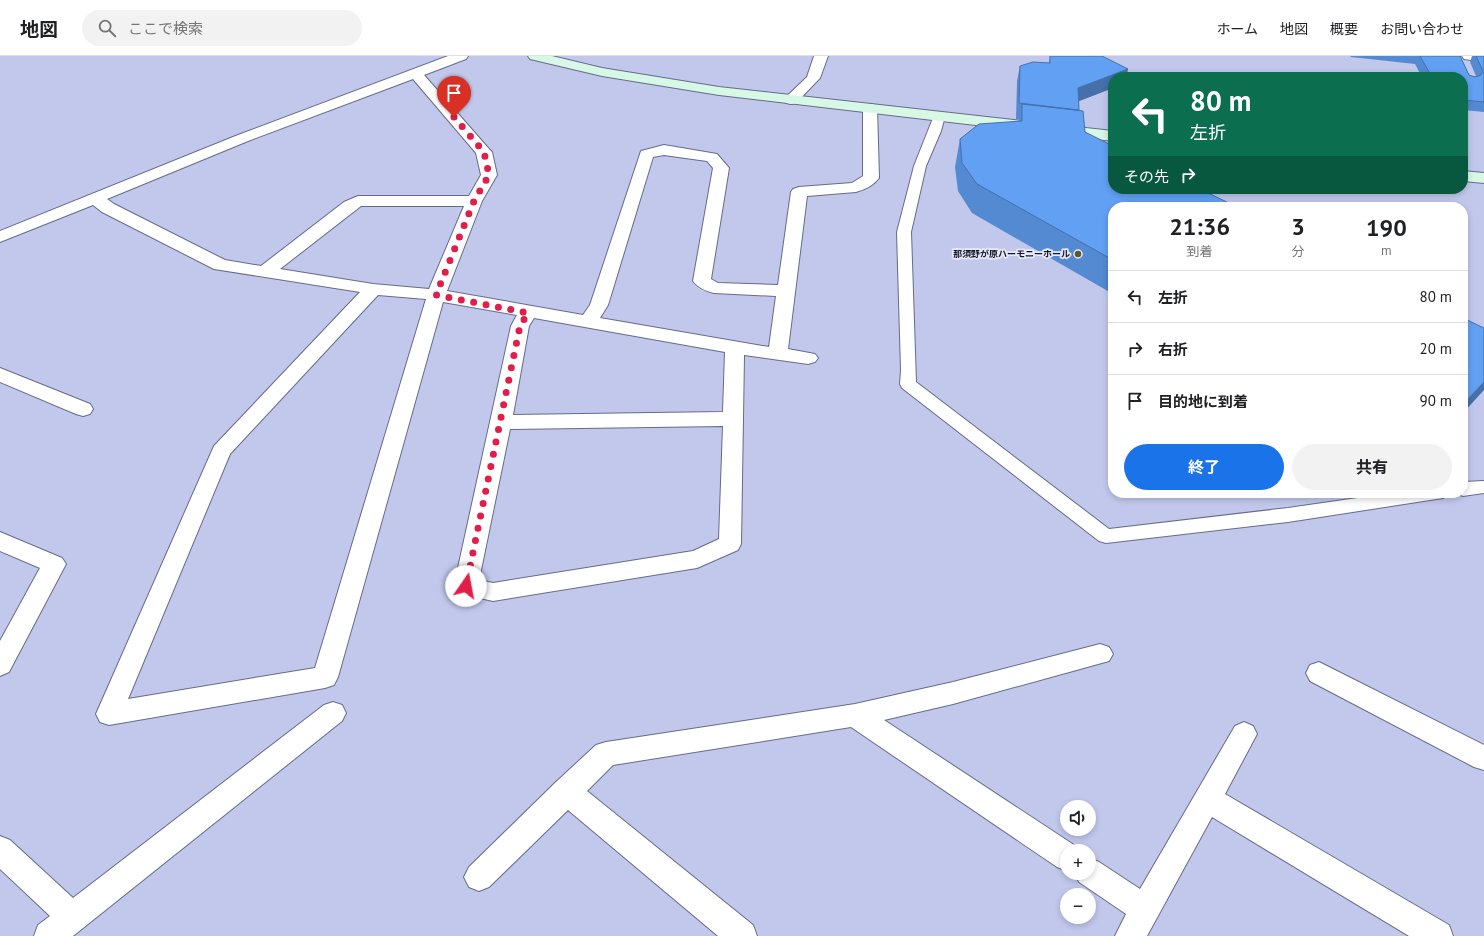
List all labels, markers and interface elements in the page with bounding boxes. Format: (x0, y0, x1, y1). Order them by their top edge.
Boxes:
search box (82, 10, 362, 46)
text: 地図 (20, 17, 58, 41)
icon: search (96, 17, 118, 39)
text: ここで検索 (128, 19, 203, 38)
text: ホーム (1216, 20, 1258, 38)
text: 地図 (1280, 20, 1308, 38)
text: 概要 (1330, 20, 1358, 38)
text: お問い合わせ (1380, 20, 1464, 38)
pin (437, 76, 471, 117)
icon: arrive (443, 82, 465, 104)
text: 80 m (1190, 82, 1251, 119)
icon: left (1124, 88, 1176, 140)
text: 左折 (1190, 121, 1226, 144)
icon: right (1177, 164, 1199, 186)
text: その先 (1124, 167, 1169, 186)
text: 21:36 (1169, 211, 1230, 242)
text: 3 (1291, 211, 1305, 242)
text: 190 (1366, 212, 1407, 243)
text: m (1381, 242, 1392, 259)
text: 到着 (1187, 243, 1213, 260)
text: 分 (1292, 243, 1305, 260)
place label: 那須野が原ハーモニーホール (953, 248, 1070, 259)
marker: 那須野が原ハーモニーホール (1073, 249, 1083, 259)
icon: left (1124, 286, 1146, 308)
text: 80 m (1419, 287, 1452, 306)
text: 左折 (1158, 288, 1188, 307)
icon: right (1124, 338, 1146, 360)
text: 20 m (1419, 339, 1452, 358)
text: 右折 (1158, 340, 1188, 359)
icon: arrive (1124, 390, 1146, 412)
text: 90 m (1419, 391, 1452, 410)
text: 目的地に到着 (1158, 392, 1248, 411)
button: 終了 (1124, 444, 1284, 490)
button: 共有 (1292, 444, 1452, 490)
position arrow (445, 565, 487, 607)
map controls (1060, 800, 1096, 924)
button: sound (1060, 800, 1096, 836)
button: + (1060, 844, 1096, 880)
button: − (1060, 888, 1096, 924)

